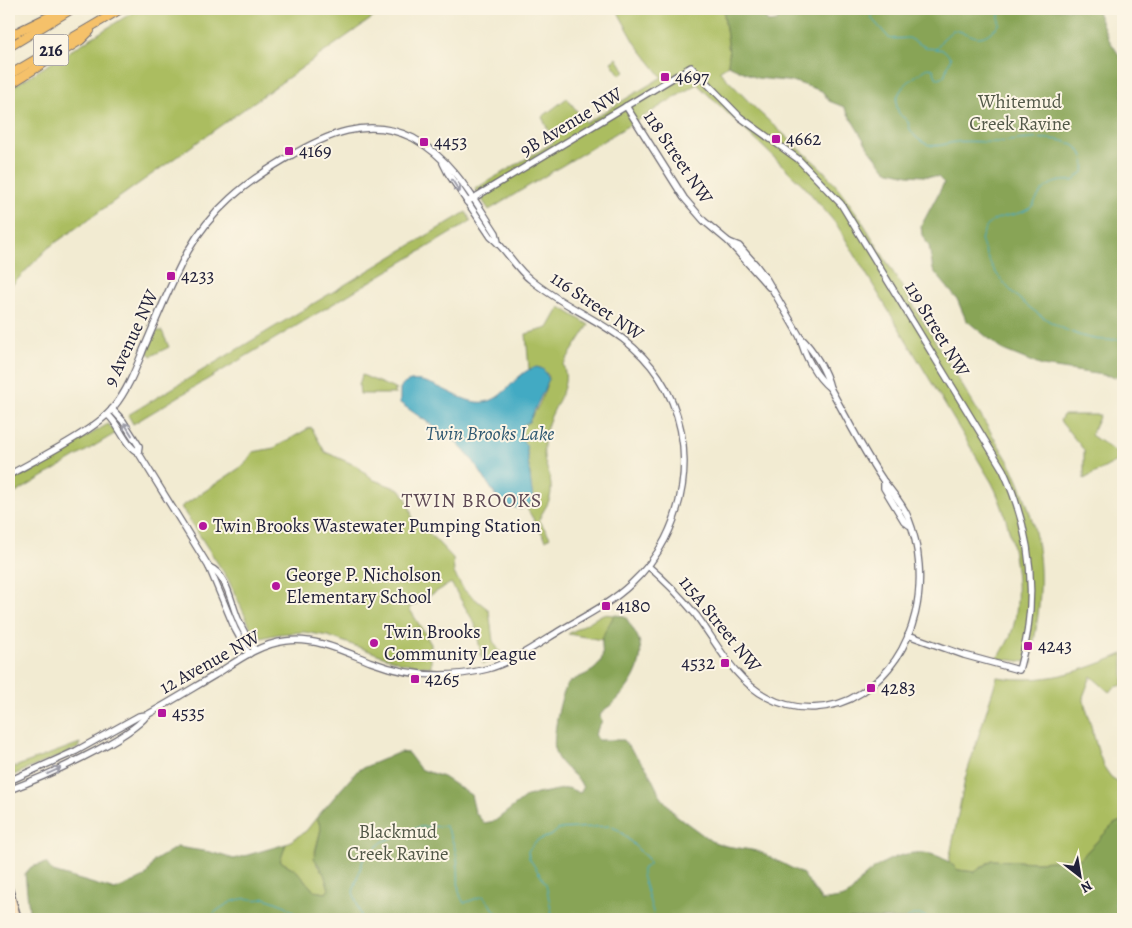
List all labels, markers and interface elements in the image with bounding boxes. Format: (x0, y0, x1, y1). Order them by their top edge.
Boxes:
road number: 216 (34, 34, 68, 66)
place label: 4697 (675, 64, 709, 90)
marker: 4697 (659, 71, 671, 83)
street label: 9B Avenue NW (515, 81, 627, 163)
park label: Whitemud Creek Ravine (969, 89, 1071, 137)
street label: 118 Street NW (637, 105, 719, 209)
place label: 4662 (786, 126, 821, 152)
place label: 4453 (434, 129, 467, 155)
marker: 4662 (770, 133, 782, 145)
marker: 4453 (418, 136, 430, 148)
place label: 4169 (299, 138, 332, 164)
marker: 4169 (283, 145, 295, 157)
one-way arrow (451, 179, 462, 193)
place label: 4233 (181, 263, 214, 289)
street label: 116 Street NW (545, 265, 649, 347)
marker: 4233 (165, 270, 177, 282)
street label: 119 Street NW (898, 276, 976, 382)
street label: 9 Avenue NW (97, 285, 165, 391)
water label: Twin Brooks Lake (426, 420, 554, 447)
one-way arrow (123, 423, 133, 437)
district label: TWIN BROOKS (402, 487, 542, 514)
place label: Twin Brooks Wastewater Pumping Station (213, 513, 541, 539)
marker: Twin Brooks Wastewater Pumping Station (197, 520, 209, 532)
place label: George P. Nicholson Elementary School (286, 562, 441, 610)
street label: 115A Street NW (673, 570, 767, 678)
marker: George P. Nicholson Elementary School (270, 580, 282, 592)
place label: 4180 (616, 593, 650, 619)
marker: 4180 (600, 600, 612, 612)
place label: Twin Brooks Community League (384, 619, 536, 667)
street label: 12 Avenue NW (155, 624, 265, 700)
place label: 4243 (1038, 633, 1072, 659)
marker: Twin Brooks Community League (368, 637, 380, 649)
marker: 4243 (1022, 640, 1034, 652)
place label: 4532 (681, 650, 715, 676)
marker: 4532 (719, 657, 731, 669)
place label: 4265 (425, 666, 460, 692)
marker: 4265 (409, 673, 421, 685)
place label: 4283 (881, 675, 916, 701)
marker: 4283 (865, 682, 877, 694)
place label: 4535 (172, 700, 205, 726)
marker: 4535 (156, 707, 168, 719)
one-way arrow (46, 766, 61, 776)
park label: Blackmud Creek Ravine (347, 819, 449, 867)
north arrow (1054, 850, 1104, 900)
text: N (1077, 876, 1096, 897)

